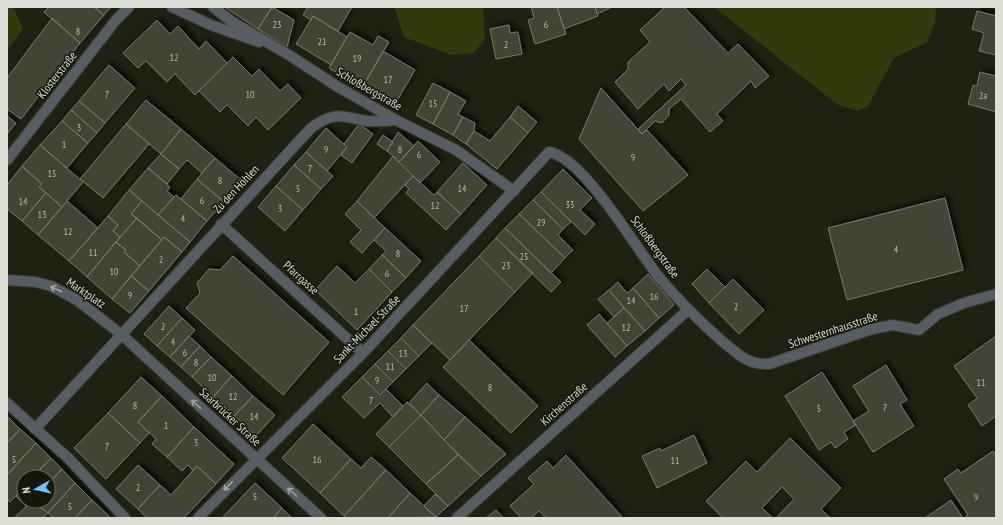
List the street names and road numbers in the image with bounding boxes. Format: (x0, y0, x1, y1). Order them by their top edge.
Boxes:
street label: Klosterstraße (34, 48, 80, 101)
street label: Schloßbergstraße (334, 64, 405, 113)
street label: Zu den Höhlen (209, 161, 262, 216)
street label: Schloßbergstraße (628, 213, 683, 281)
street label: Pfarrgasse (280, 258, 322, 298)
street label: Marktplatz (64, 274, 109, 311)
street label: Sankt-Michael-Straße (330, 291, 403, 366)
street label: Schwesternhausstraße (786, 308, 879, 351)
street label: Kirchenstraße (537, 379, 590, 429)
street label: Saarbrücker Straße (196, 384, 264, 449)

